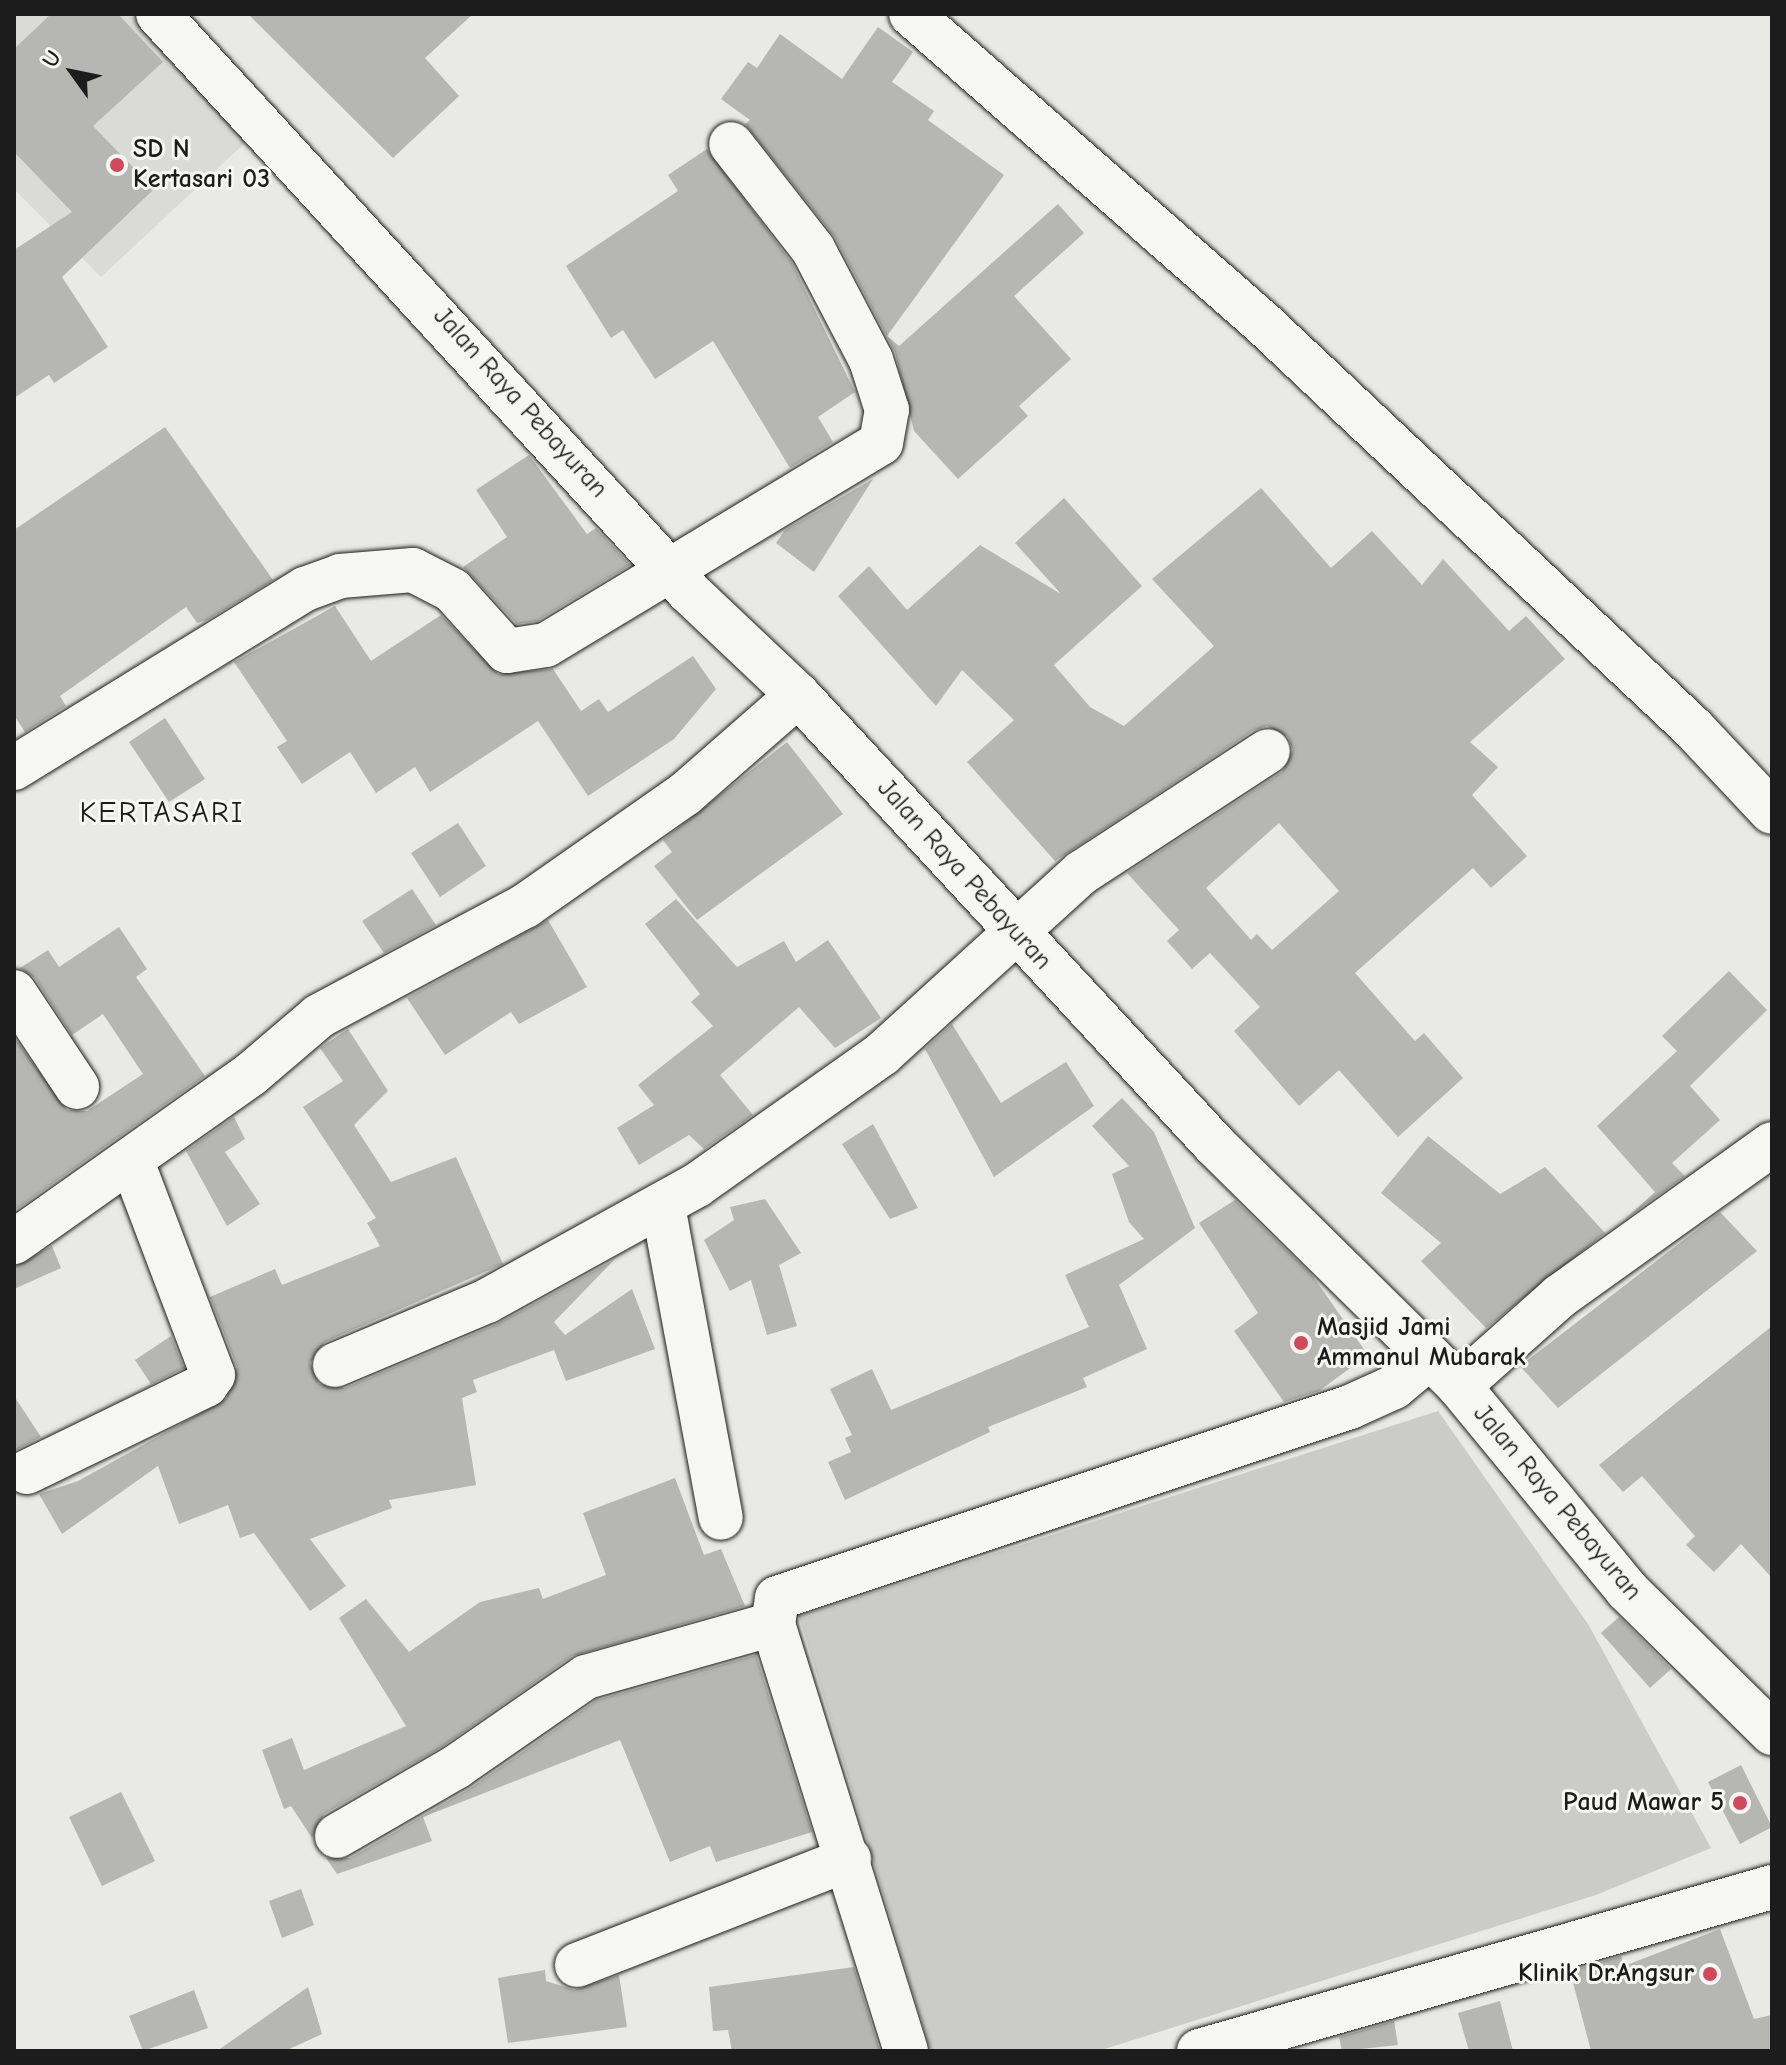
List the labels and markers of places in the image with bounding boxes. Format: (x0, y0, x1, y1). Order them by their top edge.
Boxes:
place label: SD N Kertasari 03 (133, 134, 270, 196)
marker: SD N Kertasari 03 (108, 156, 126, 174)
place label: Masjid Jami Ammanul Mubarak (1317, 1312, 1526, 1374)
marker: Masjid Jami Ammanul Mubarak (1292, 1334, 1310, 1352)
place label: Paud Mawar 5 (1563, 1787, 1724, 1819)
marker: Paud Mawar 5 (1731, 1794, 1749, 1812)
place label: Klinik Dr.Angsur (1518, 1958, 1694, 1990)
marker: Klinik Dr.Angsur (1701, 1965, 1719, 1983)

